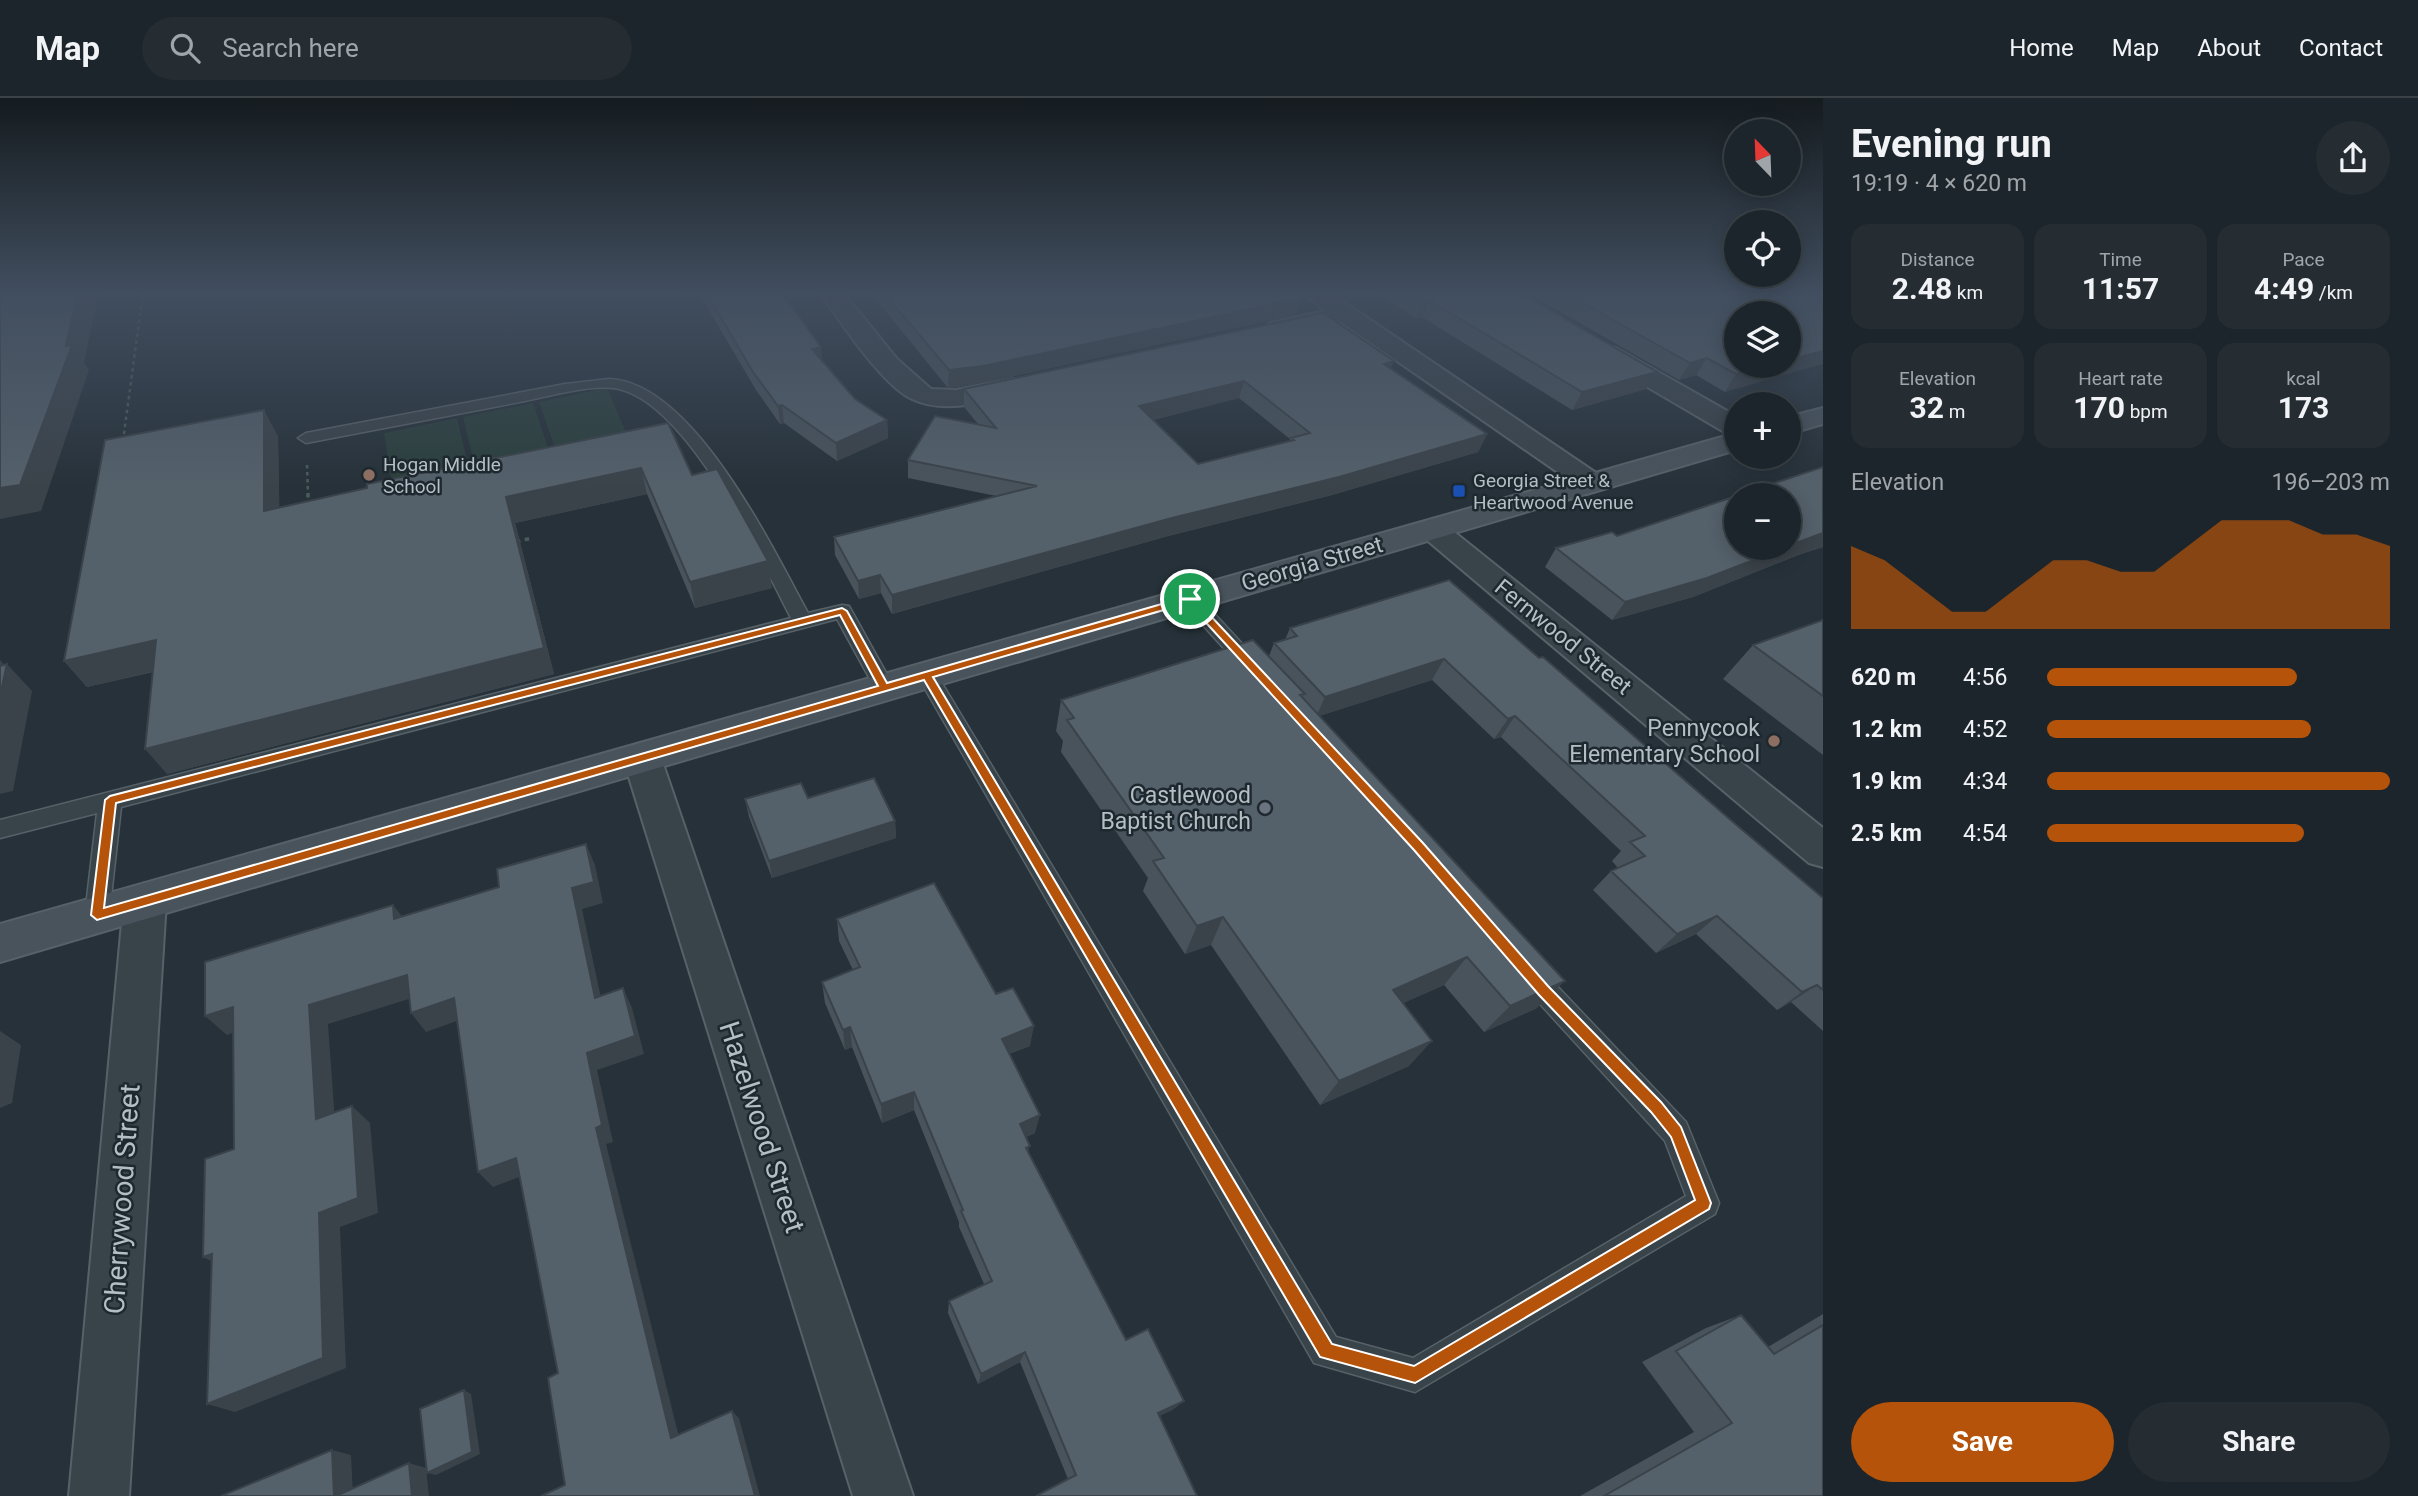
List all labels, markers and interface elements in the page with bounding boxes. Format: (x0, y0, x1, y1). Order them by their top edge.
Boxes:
search box (142, 17, 632, 80)
text: Map (35, 29, 100, 68)
icon: search (166, 29, 204, 67)
text: Search here (222, 33, 359, 63)
text: Home (2009, 34, 2074, 62)
text: Map (2112, 34, 2159, 62)
text: About (2197, 34, 2261, 62)
text: Contact (2299, 34, 2383, 62)
north arrow (1724, 119, 1801, 196)
map controls (1724, 119, 1801, 560)
button: share (2316, 121, 2390, 195)
text: Evening run (1851, 122, 2052, 166)
text: 19:19 · 4 × 620 m (1851, 170, 2027, 197)
button: locate (1724, 210, 1801, 287)
text: Distance (1901, 248, 1974, 271)
text: Time (2099, 248, 2142, 271)
text: Pace (2282, 248, 2325, 271)
text: 2.48 (1892, 271, 1952, 306)
text: 11:57 (2082, 271, 2159, 306)
text: 4:49 (2254, 271, 2314, 306)
text: km (1952, 281, 1983, 304)
text: /km (2314, 281, 2353, 304)
button: layers (1724, 301, 1801, 378)
text: Elevation (1899, 367, 1976, 390)
text: Heart rate (2078, 367, 2163, 390)
text: kcal (2286, 367, 2321, 390)
text: 32 (1910, 390, 1944, 425)
text: 170 (2073, 390, 2125, 425)
text: 173 (2278, 390, 2329, 425)
button: + (1724, 392, 1801, 469)
text: m (1944, 400, 1965, 423)
text: bpm (2125, 400, 2168, 423)
place label: Hogan Middle School (383, 453, 501, 498)
marker: Hogan Middle School (361, 467, 377, 483)
place label: Georgia Street & Heartwood Avenue (1473, 469, 1634, 514)
text: Elevation (1851, 469, 1944, 496)
text: 196–203 m (2271, 469, 2390, 496)
marker: Georgia Street & Heartwood Avenue (1451, 483, 1467, 499)
button: − (1724, 483, 1801, 560)
street label: Georgia Street (1238, 531, 1386, 597)
pin (1160, 569, 1220, 629)
street label: Fernwood Street (1489, 574, 1637, 700)
icon: arrive (1171, 580, 1209, 618)
text: 620 m (1851, 664, 1916, 691)
text: 4:56 (1963, 664, 2007, 691)
place label: Pennycook Elementary School (1569, 715, 1760, 768)
text: 1.2 km (1851, 716, 1922, 743)
text: 4:52 (1963, 716, 2007, 743)
marker: Pennycook Elementary School (1766, 733, 1782, 749)
text: 1.9 km (1851, 768, 1922, 795)
text: 4:34 (1963, 768, 2007, 795)
place label: Castlewood Baptist Church (1100, 782, 1251, 835)
marker: Castlewood Baptist Church (1257, 800, 1273, 816)
text: 2.5 km (1851, 820, 1922, 847)
text: 4:54 (1963, 820, 2007, 847)
street label: Hazelwood Street (712, 1017, 812, 1237)
street label: Cherrywood Street (97, 1083, 147, 1315)
button: Save (1851, 1402, 2114, 1482)
button: Share (2128, 1402, 2390, 1482)

